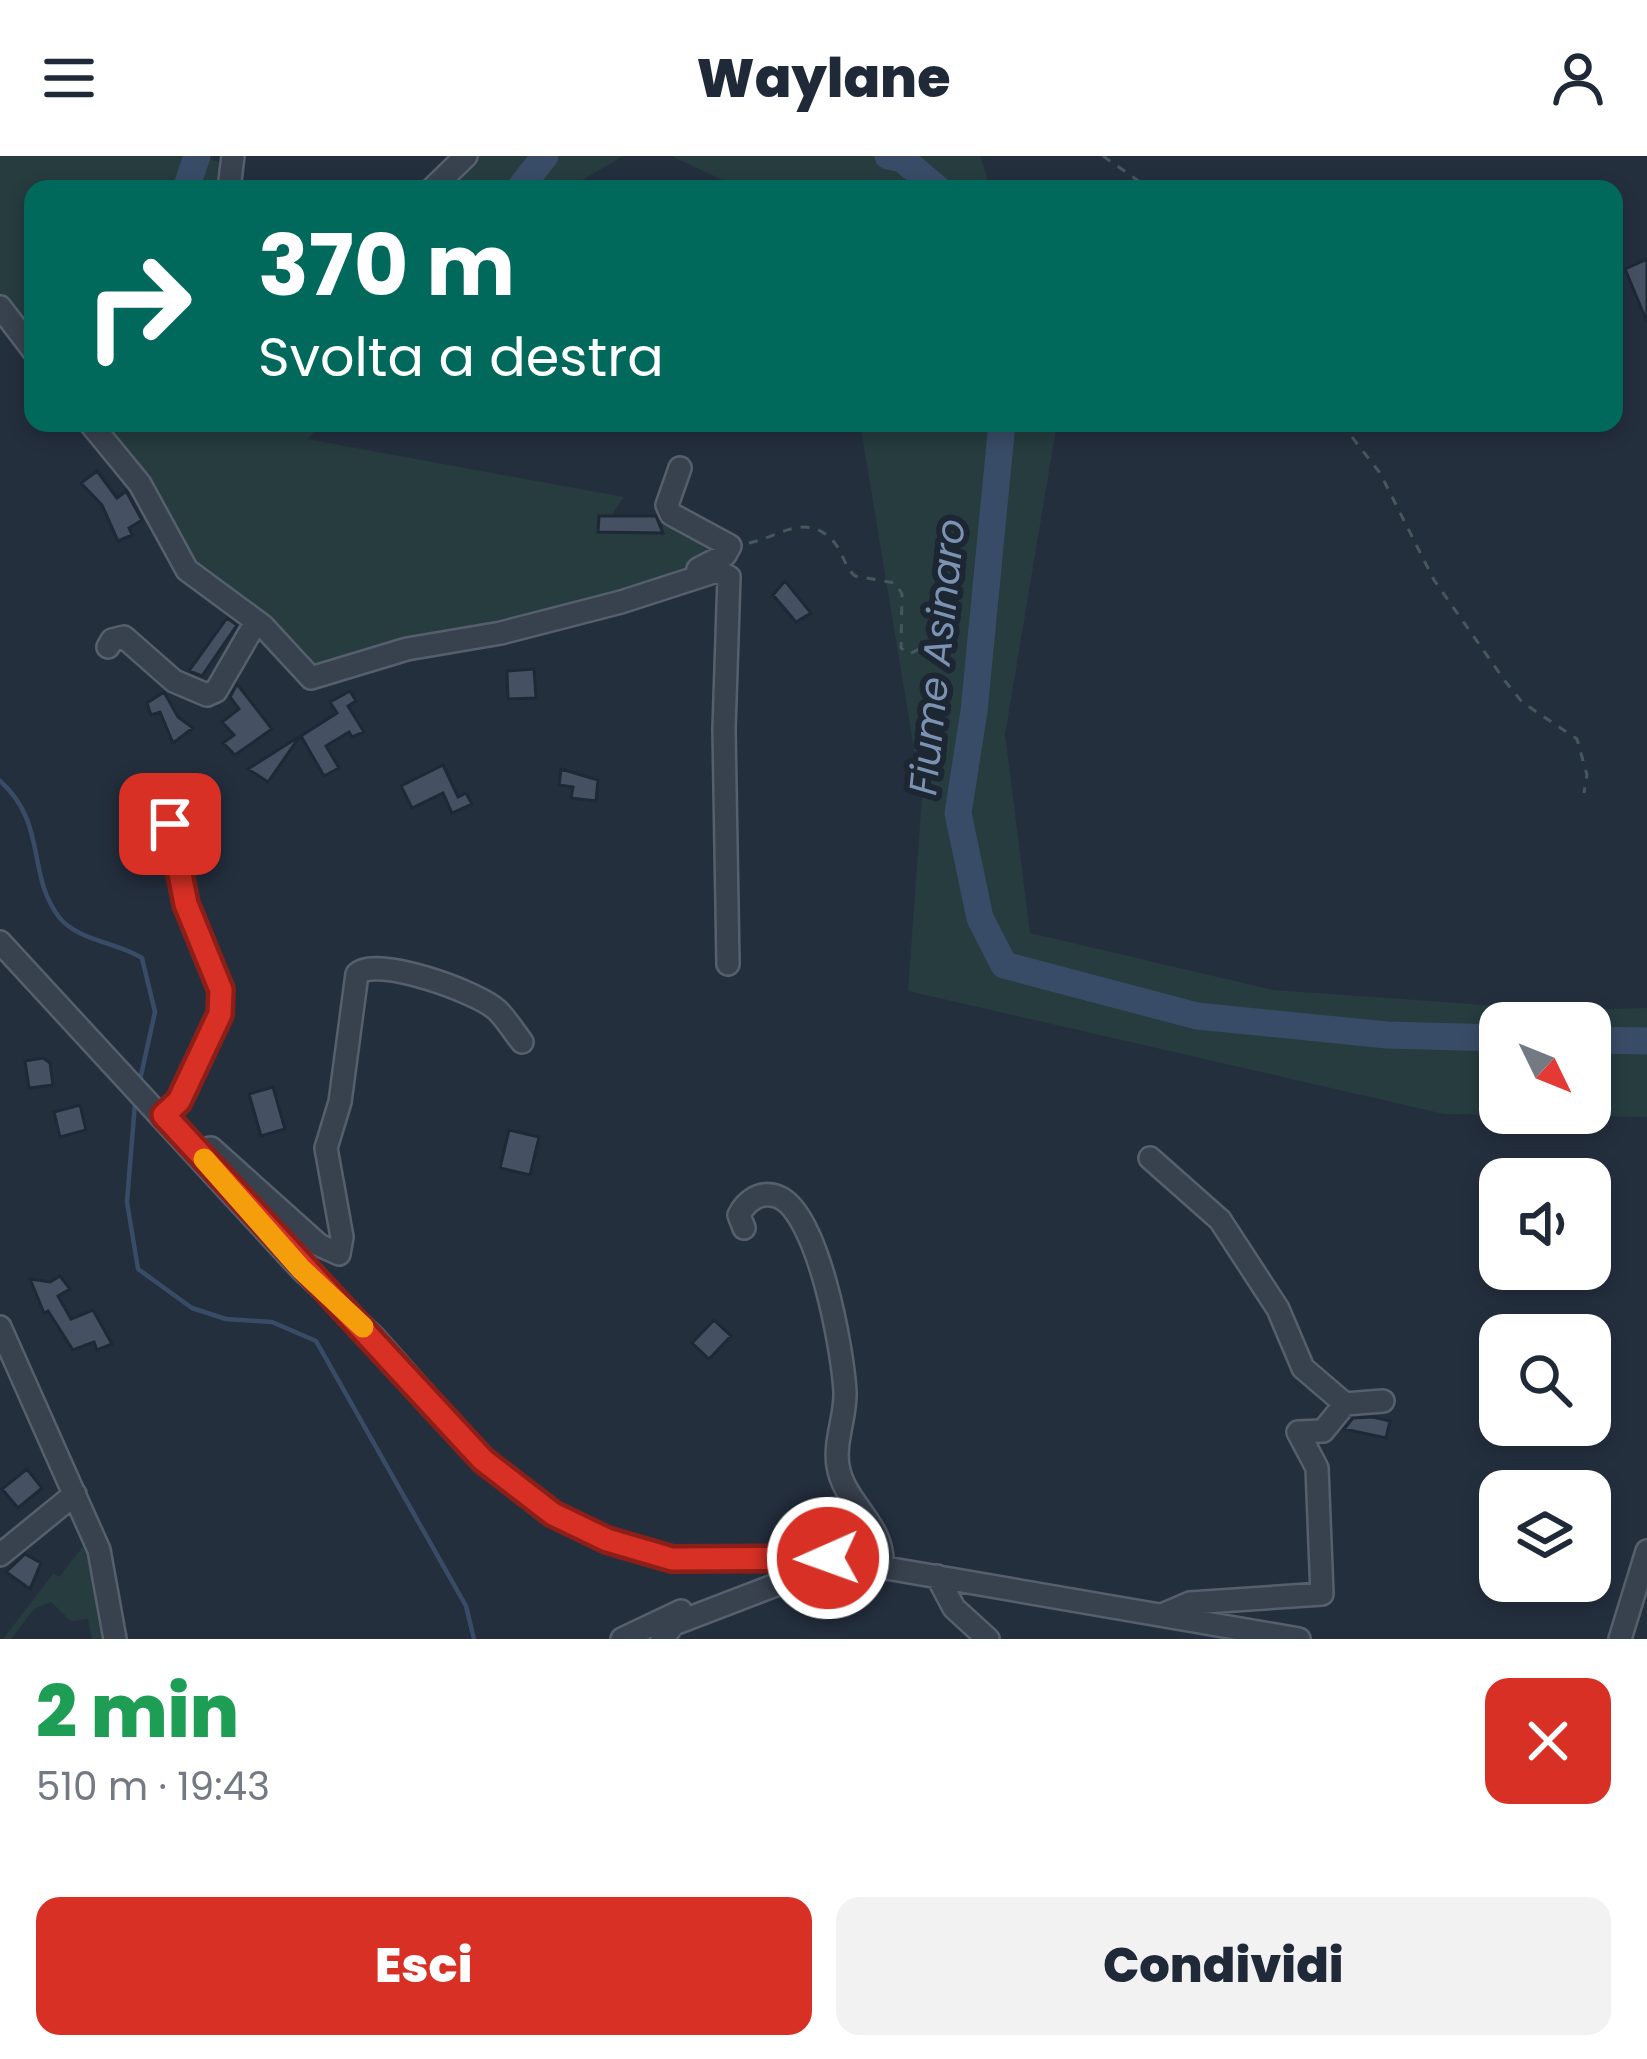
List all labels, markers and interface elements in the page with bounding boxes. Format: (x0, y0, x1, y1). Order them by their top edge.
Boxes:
text: Waylane (697, 40, 950, 116)
icon: menu (36, 45, 102, 111)
icon: person (1545, 45, 1611, 111)
text: 370 m (258, 207, 515, 324)
icon: right (60, 228, 216, 384)
text: Svolta a destra (258, 319, 664, 395)
water label: Fiume Asinaro (895, 516, 979, 798)
pin (119, 773, 221, 875)
icon: arrive (137, 791, 203, 857)
north arrow (1479, 1002, 1611, 1134)
map controls (1479, 1002, 1611, 1602)
button: sound (1479, 1158, 1611, 1290)
button: search (1479, 1314, 1611, 1446)
button: layers (1479, 1470, 1611, 1602)
position arrow (765, 1495, 891, 1621)
text: 2 min (36, 1661, 239, 1762)
button: close (1485, 1678, 1611, 1804)
text: 510 m · 19:43 (36, 1759, 270, 1814)
button: Esci (36, 1897, 812, 2035)
button: Condividi (836, 1897, 1611, 2035)

